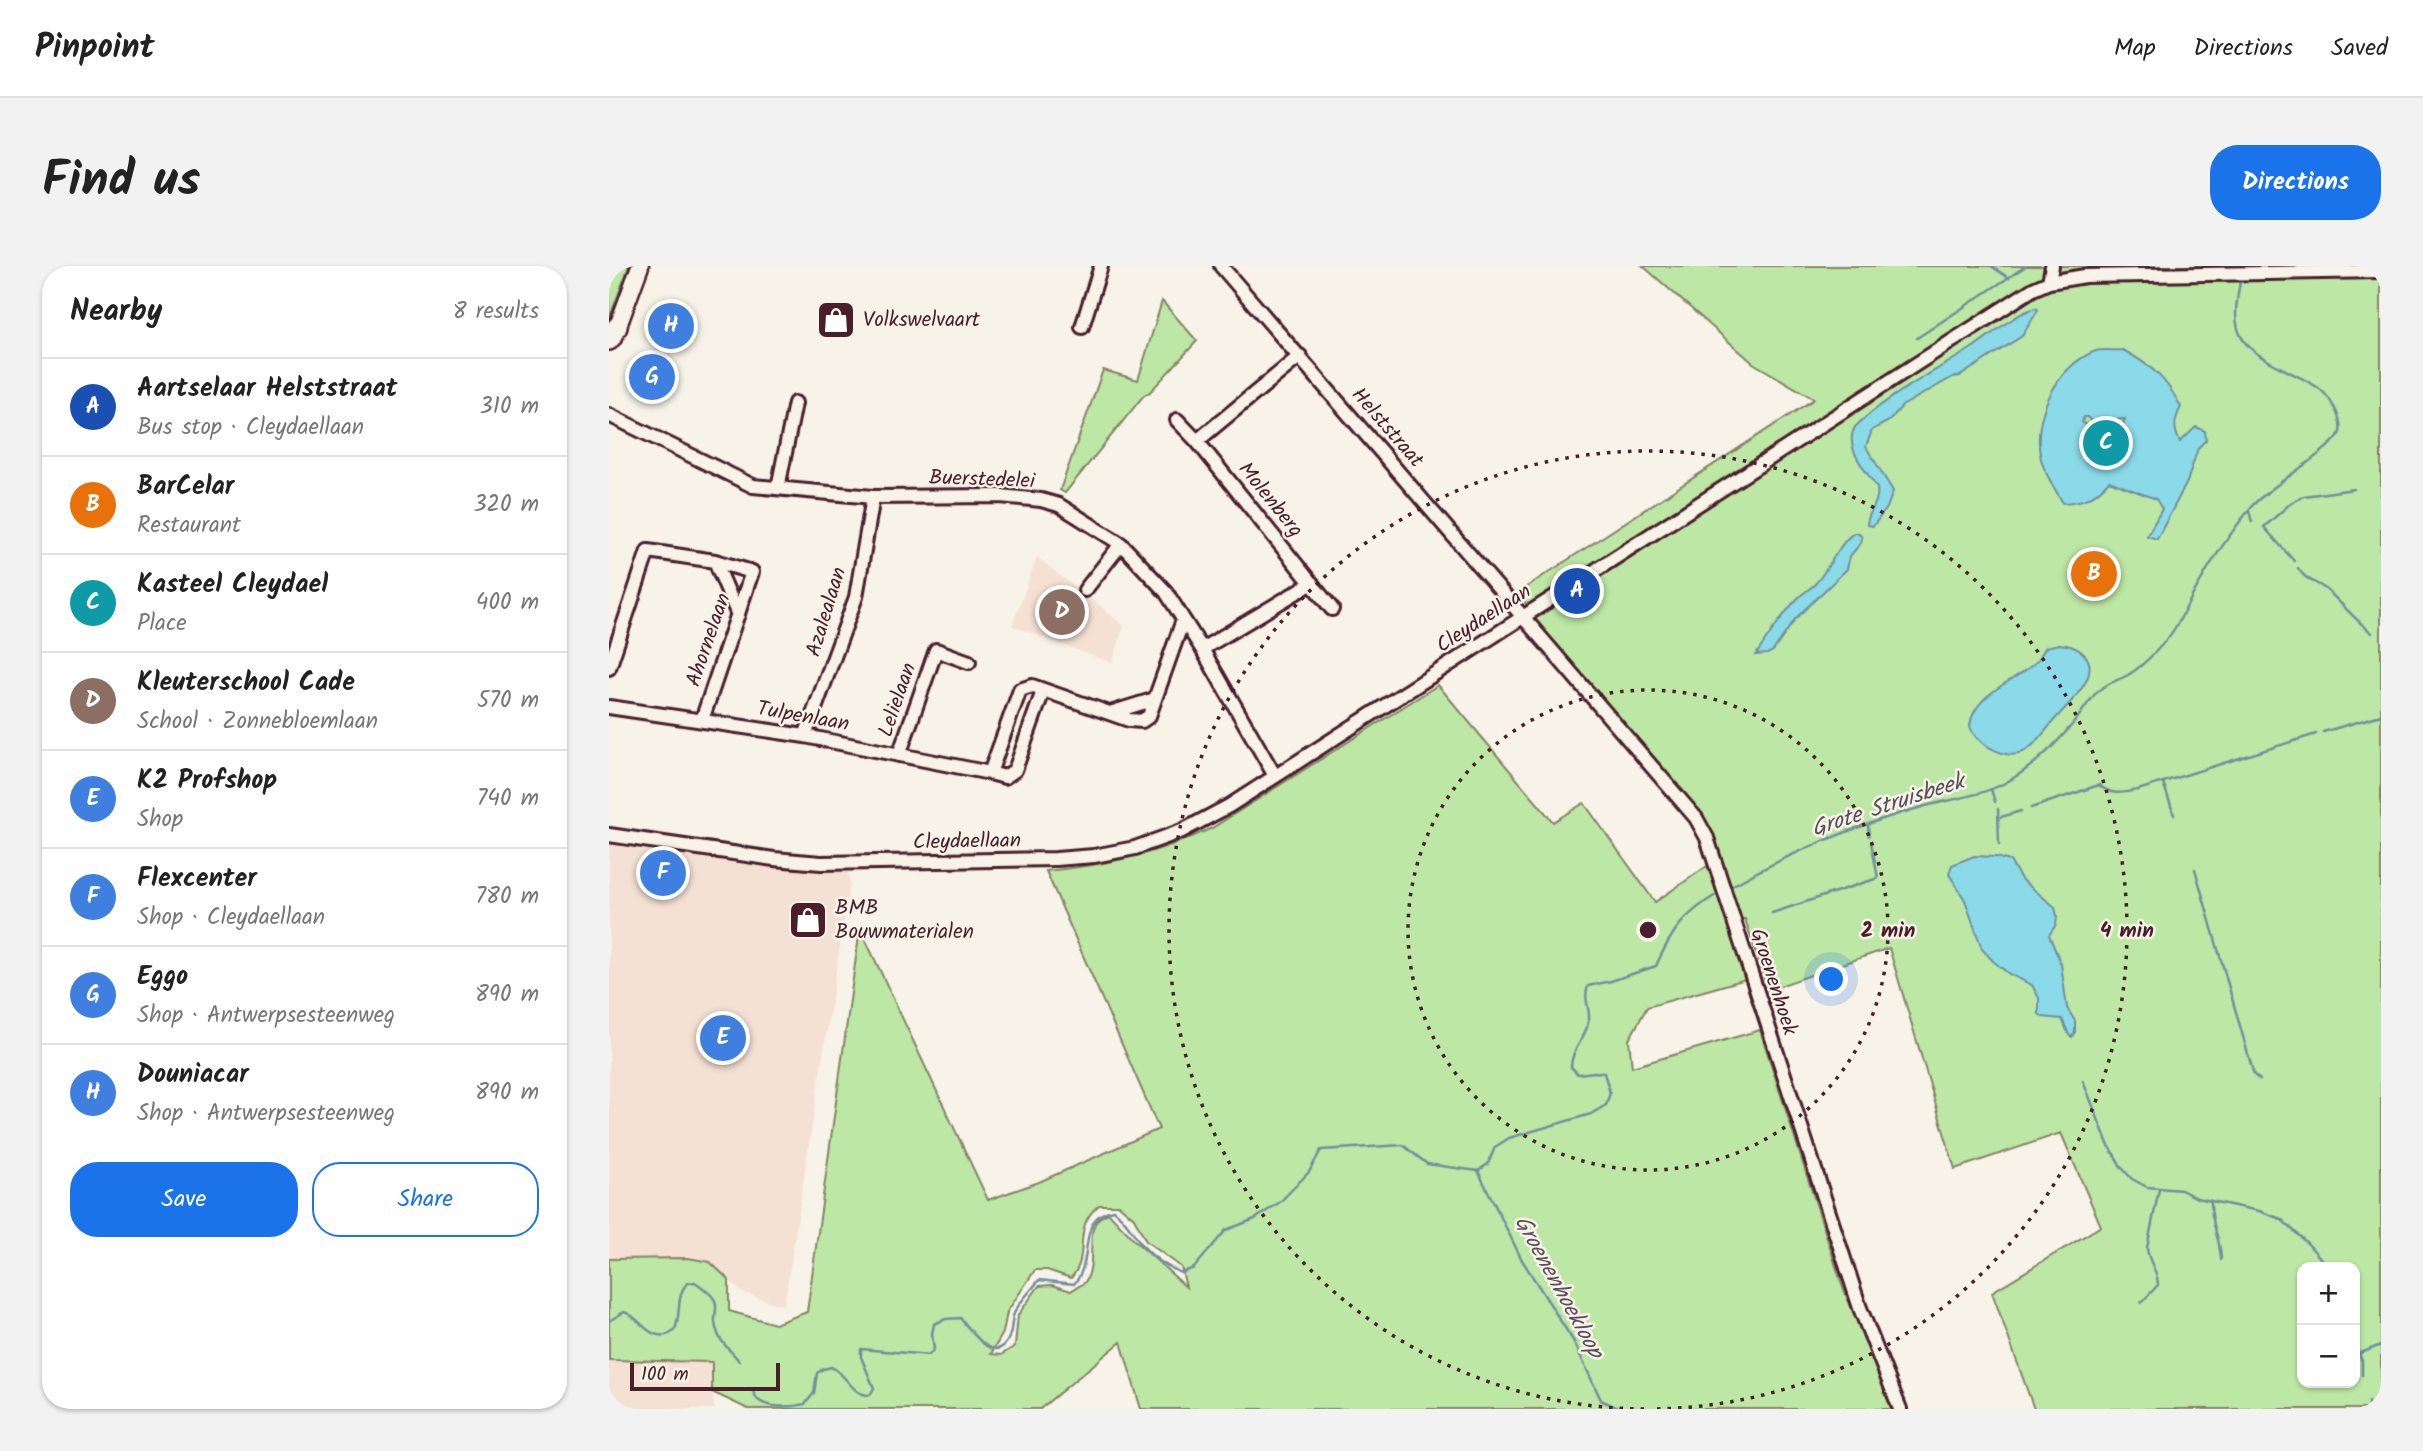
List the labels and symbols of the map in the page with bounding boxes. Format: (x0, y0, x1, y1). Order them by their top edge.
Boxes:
shop icon: Volkswelvaart (815, 299, 857, 341)
pin: H (648, 300, 694, 352)
place label: Volkswelvaart (863, 304, 981, 337)
pin: G (629, 351, 675, 403)
street label: Helststraat (1343, 380, 1432, 476)
pin: C (2083, 417, 2129, 469)
street label: Molenberg (1229, 455, 1311, 545)
street label: Buerstedelei (928, 462, 1036, 498)
pin: B (2071, 548, 2117, 600)
street label: Azalealaan (798, 563, 856, 661)
pin: A (1554, 565, 1600, 617)
street label: Cleydaellaan (1430, 576, 1538, 662)
pin: D (1039, 586, 1085, 638)
street label: Ahornelaan (678, 589, 740, 691)
street label: Lelielaan (870, 658, 926, 742)
street label: Tulpenlaan (754, 693, 852, 741)
water label: Grote Struisbeek (1807, 763, 1972, 848)
street label: Cleydaellaan (913, 825, 1021, 859)
pin: F (640, 847, 686, 899)
place label: BMB Bouwmaterialen (835, 892, 974, 949)
shop icon: BMB Bouwmaterialen (787, 899, 829, 941)
text: 2 min (1861, 915, 1915, 948)
text: 4 min (2100, 915, 2154, 948)
centre of rings (1636, 918, 1660, 942)
street label: Groenenhoek (1740, 924, 1806, 1040)
your location (1814, 962, 1848, 996)
pin: E (700, 1012, 746, 1064)
water label: Groenenhoekloop (1504, 1209, 1613, 1367)
scale bar (630, 1360, 781, 1392)

